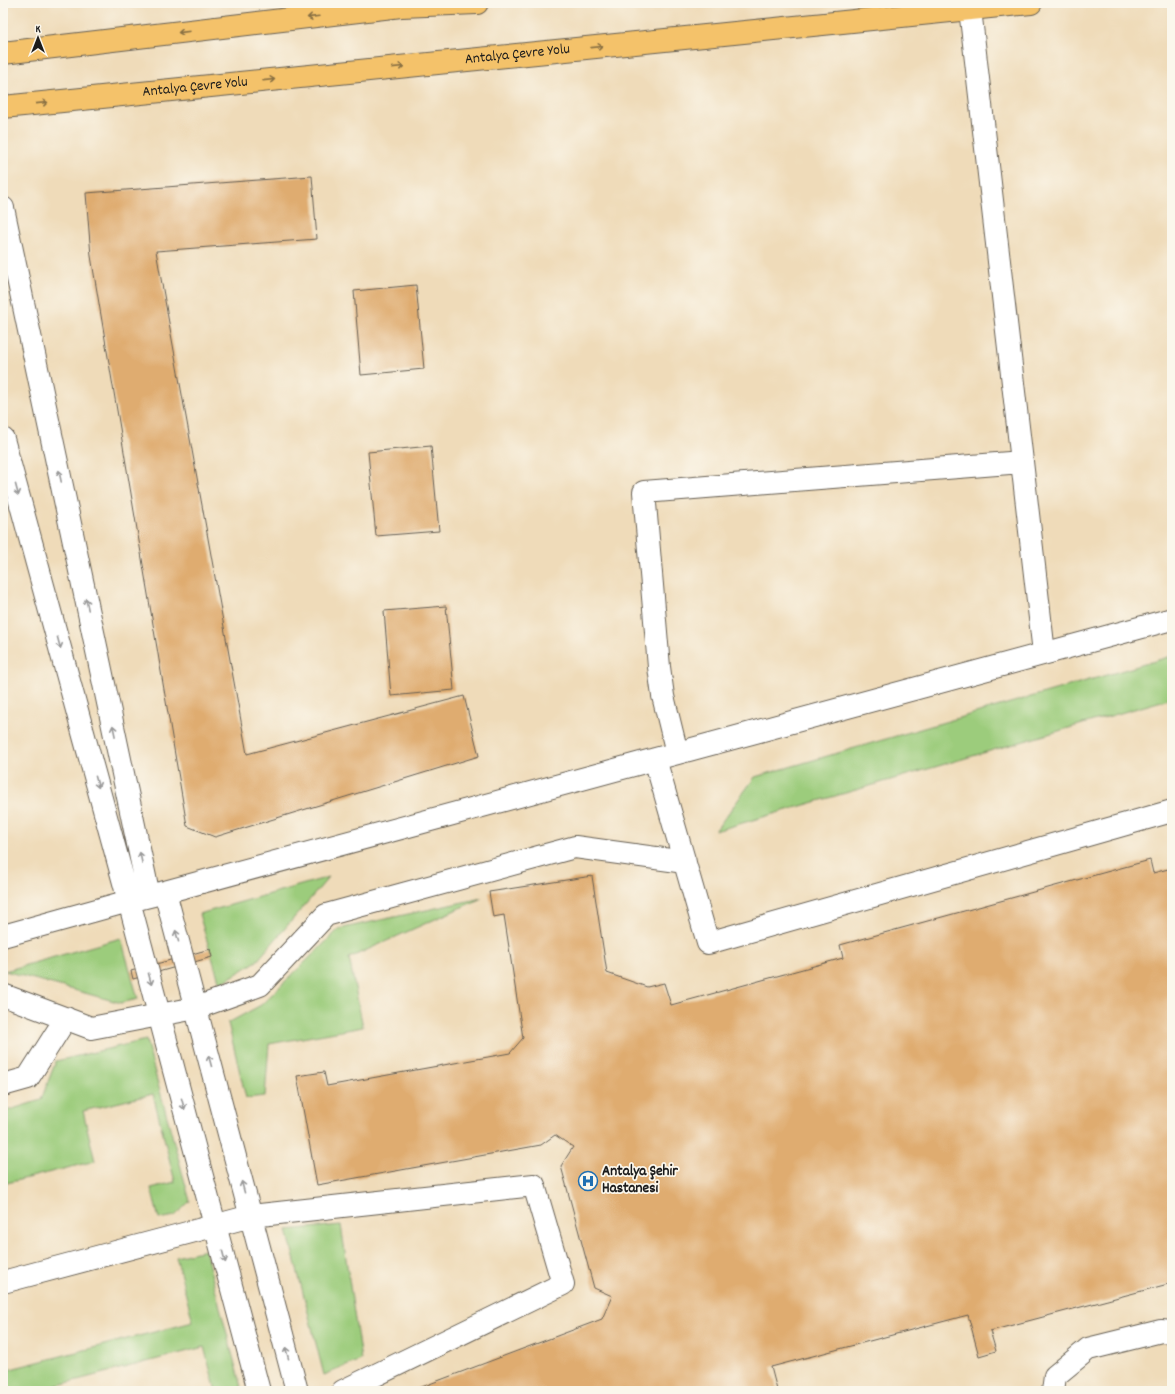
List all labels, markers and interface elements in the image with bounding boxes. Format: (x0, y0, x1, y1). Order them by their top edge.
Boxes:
one-way arrow (307, 13, 320, 20)
north arrow (18, 18, 58, 58)
text: K (35, 22, 41, 38)
one-way arrow (178, 28, 191, 35)
street label: Antalya Çevre Yolu (464, 39, 571, 71)
one-way arrow (590, 43, 603, 51)
one-way arrow (391, 63, 404, 71)
street label: Antalya Çevre Yolu (141, 71, 249, 104)
one-way arrow (262, 77, 275, 84)
one-way arrow (35, 100, 48, 107)
one-way arrow (55, 470, 63, 483)
one-way arrow (14, 484, 21, 497)
one-way arrow (82, 597, 90, 610)
one-way arrow (55, 636, 63, 649)
one-way arrow (109, 725, 117, 738)
one-way arrow (93, 775, 101, 788)
one-way arrow (136, 852, 144, 865)
one-way arrow (173, 929, 180, 942)
one-way arrow (147, 972, 154, 985)
one-way arrow (206, 1055, 213, 1068)
one-way arrow (180, 1098, 187, 1111)
place label: Antalya Şehir Hastanesi (602, 1161, 678, 1200)
hospital icon: Antalya Şehir Hastanesi (577, 1170, 599, 1192)
one-way arrow (239, 1181, 247, 1194)
one-way arrow (221, 1250, 228, 1263)
one-way arrow (283, 1347, 290, 1360)

